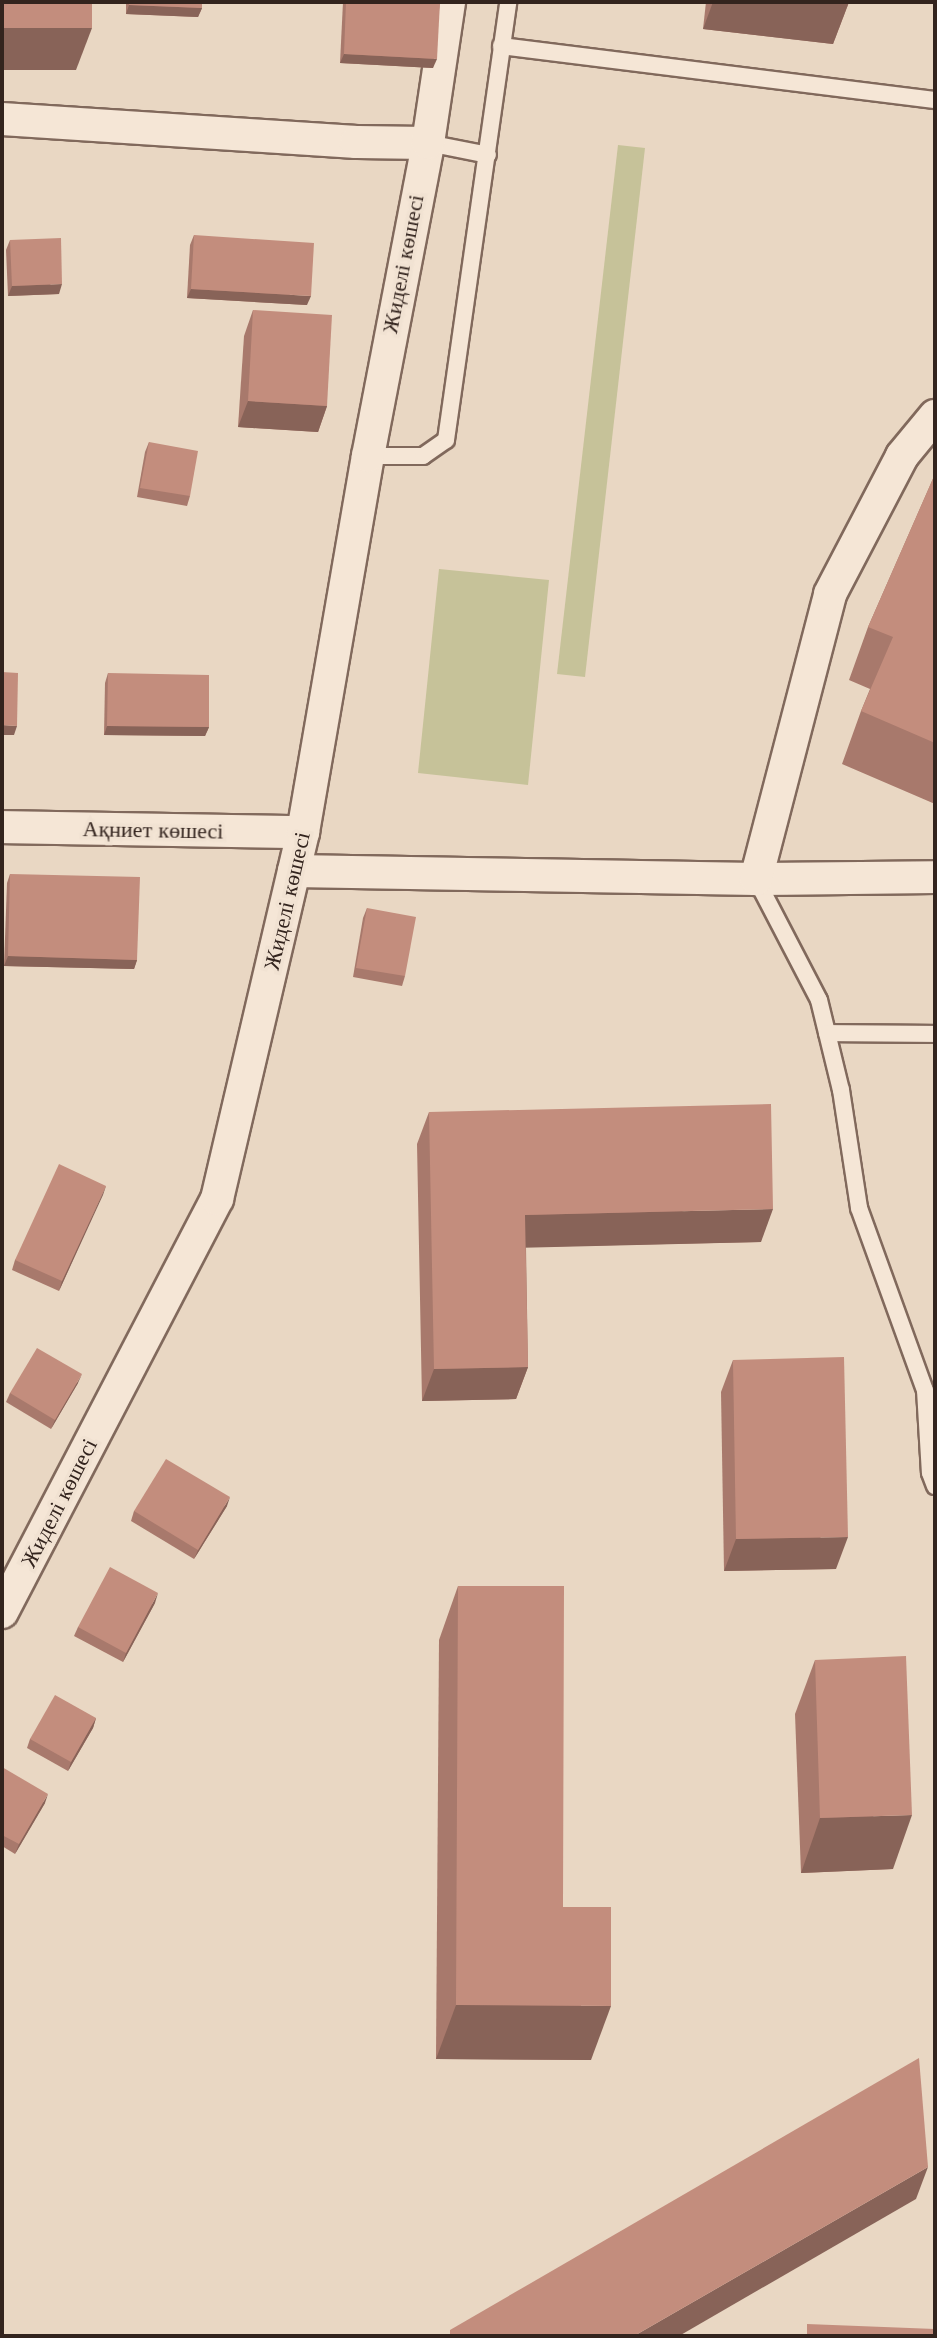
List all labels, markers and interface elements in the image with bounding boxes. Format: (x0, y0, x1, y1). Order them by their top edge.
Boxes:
street label: Жиделі көшесі (377, 192, 429, 336)
street label: Ақниет көшесі (82, 816, 224, 844)
street label: Жиделі көшесі (258, 830, 316, 972)
street label: Жиделі көшесі (15, 1434, 103, 1572)

